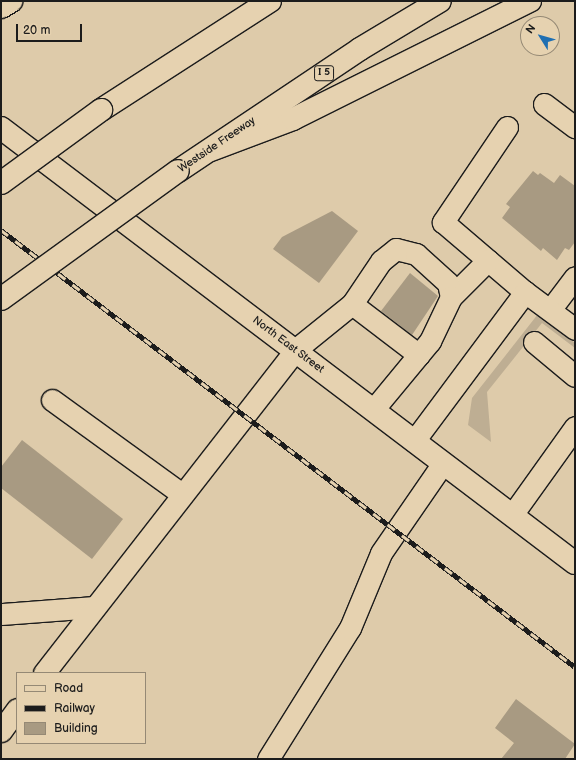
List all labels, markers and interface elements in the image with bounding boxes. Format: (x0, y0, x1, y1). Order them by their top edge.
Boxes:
scale bar (18, 16, 84, 42)
north arrow (520, 16, 560, 56)
text: N (523, 22, 538, 36)
text: 20 m (23, 23, 50, 38)
road number: I 5 (314, 65, 334, 81)
street label: Westside Freeway (176, 114, 258, 176)
street label: North East Street (249, 314, 327, 376)
legend (16, 672, 146, 744)
text: Road (54, 681, 83, 696)
text: Railway (54, 701, 95, 716)
text: Building (54, 721, 98, 736)

